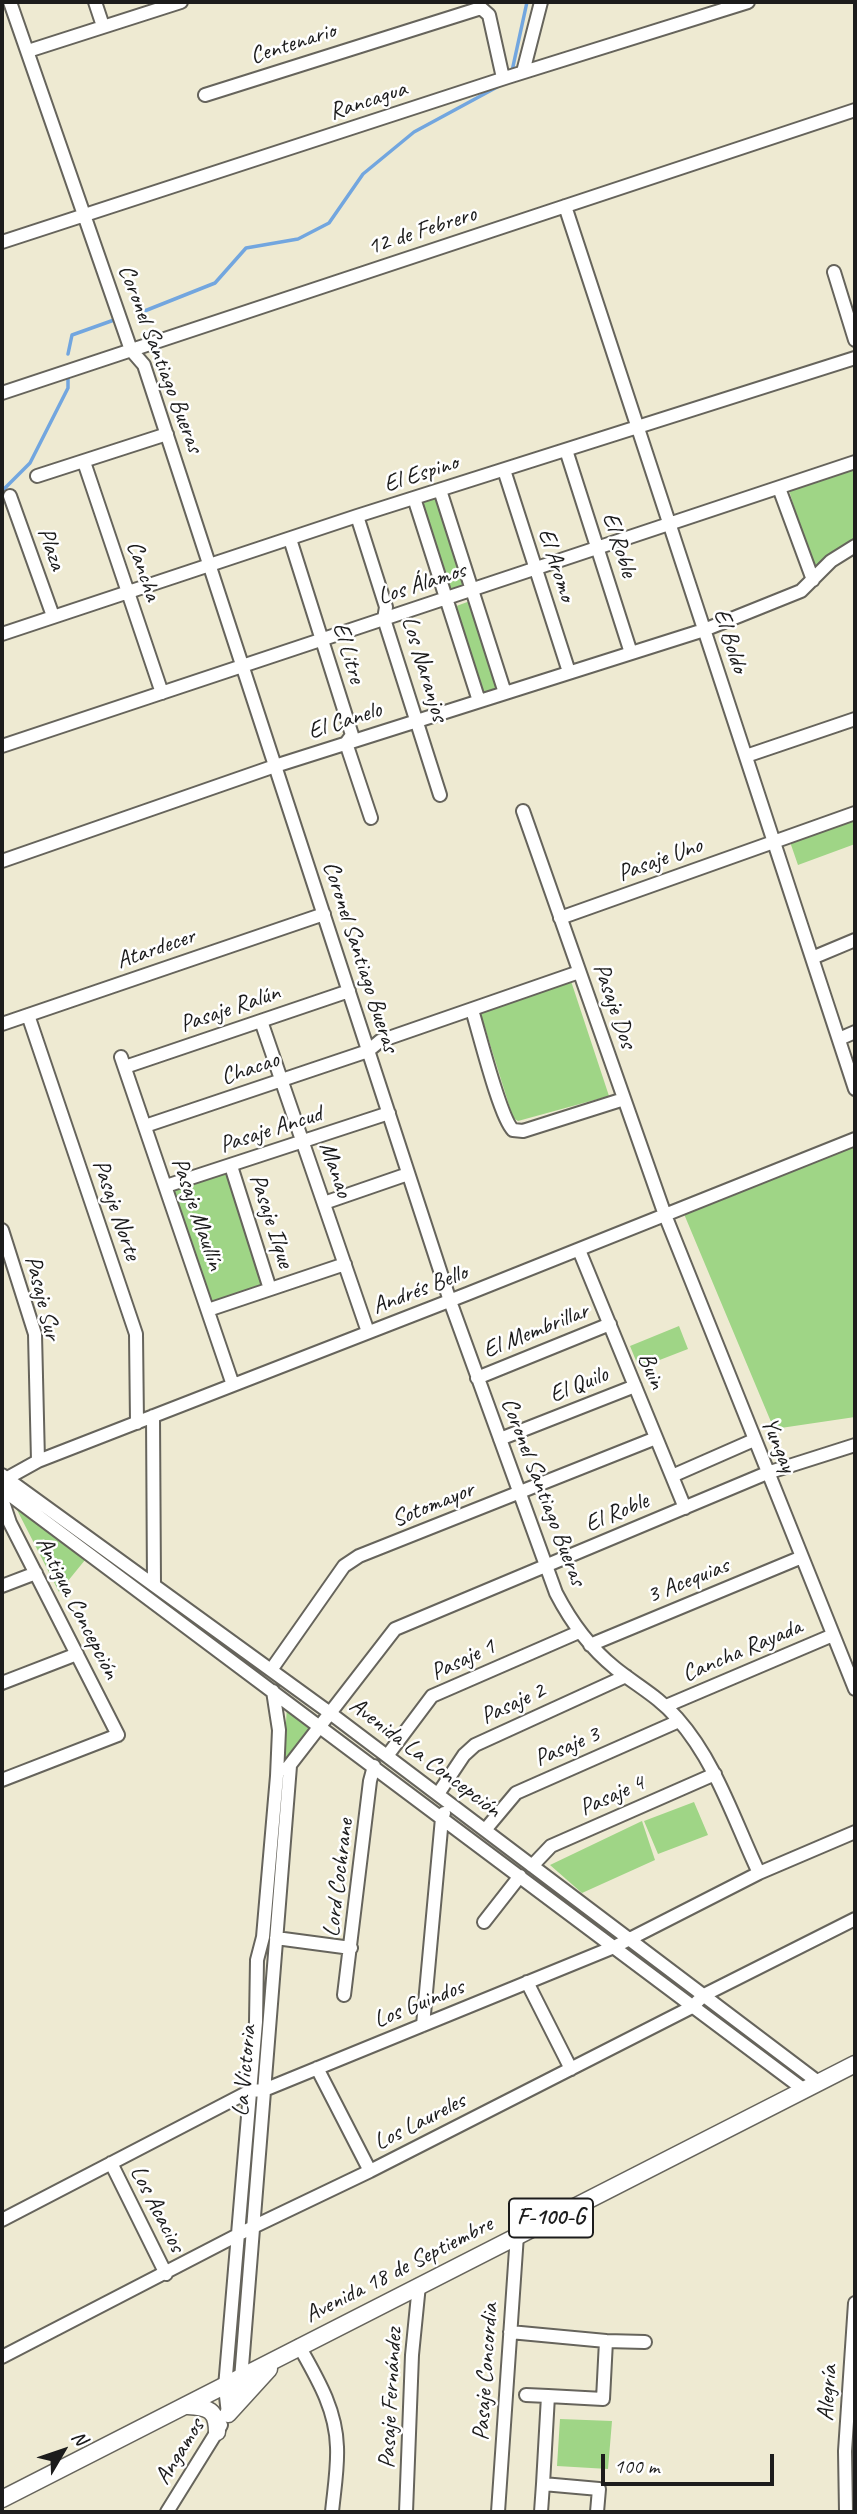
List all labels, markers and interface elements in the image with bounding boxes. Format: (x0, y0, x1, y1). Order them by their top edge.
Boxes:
street label: Centenario (247, 17, 339, 71)
street label: Rancagua (326, 75, 410, 127)
street label: 12 de Febrero (364, 200, 480, 262)
street label: Coronel Santiago Bueras (111, 261, 209, 457)
street label: El Espino (380, 449, 462, 499)
street label: El Roble (595, 509, 643, 581)
street label: Plaza (30, 524, 72, 574)
street label: El Aromo (531, 525, 581, 605)
street label: Cancha (119, 537, 167, 605)
street label: Los Álamos (374, 556, 470, 612)
street label: El Boldo (706, 605, 754, 677)
street label: Los Naranjos (394, 613, 454, 725)
street label: El Litre (325, 619, 371, 687)
street label: El Canelo (305, 696, 385, 746)
street label: Pasaje Uno (614, 831, 706, 889)
street label: Coronel Santiago Bueras (316, 858, 404, 1056)
street label: Atardecer (113, 922, 199, 976)
street label: Pasaje Dos (586, 960, 642, 1052)
street label: Pasaje Ralún (176, 978, 284, 1040)
street label: Chacao (217, 1046, 283, 1092)
street label: Pasaje Ancud (216, 1100, 326, 1160)
street label: Manao (312, 1139, 358, 1201)
street label: Pasaje Maullín (164, 1154, 230, 1274)
street label: Pasaje Norte (85, 1156, 147, 1264)
street label: Pasaje Ilque (242, 1171, 300, 1271)
street label: Pasaje Sur (18, 1253, 66, 1343)
street label: Andrés Bello (368, 1259, 472, 1321)
street label: El Membrillar (479, 1297, 593, 1365)
street label: Buin (631, 1349, 671, 1393)
street label: El Quilo (546, 1360, 612, 1410)
street label: Coronel Santiago Bueras (494, 1394, 592, 1590)
street label: Yungay (754, 1413, 802, 1477)
street label: Sotomayor (388, 1476, 478, 1534)
street label: El Roble (581, 1487, 653, 1539)
street label: Antigua Concepción (29, 1532, 125, 1684)
street label: 3 Acequias (643, 1552, 733, 1610)
street label: Cancha Rayada (678, 1613, 806, 1689)
street label: Pasaje 1 (426, 1633, 500, 1687)
street label: Pasaje 2 (476, 1677, 550, 1731)
street label: Avenida La Concepción (343, 1692, 507, 1824)
street label: Pasaje 3 (530, 1721, 604, 1773)
street label: Pasaje 4 (575, 1769, 649, 1823)
street label: Lord Cochrane (317, 1817, 361, 1939)
street label: Los Guindos (370, 1973, 468, 2035)
street label: La Victoria (227, 2024, 263, 2118)
street label: Los Laureles (369, 2087, 471, 2157)
street label: Los Acacios (123, 2161, 191, 2257)
road number: F-100-G (509, 2198, 593, 2238)
street label: Avenida 18 de Septiembre (300, 2210, 498, 2330)
street label: Pasaje Concordia (467, 2302, 505, 2442)
street label: Pasaje Fernández (373, 2327, 409, 2469)
street label: Alegría (812, 2364, 844, 2422)
street label: Angamos (149, 2414, 211, 2490)
north arrow (28, 2416, 98, 2486)
text: N (66, 2426, 92, 2450)
scale bar (605, 2440, 778, 2484)
text: 100 m (614, 2453, 659, 2479)

